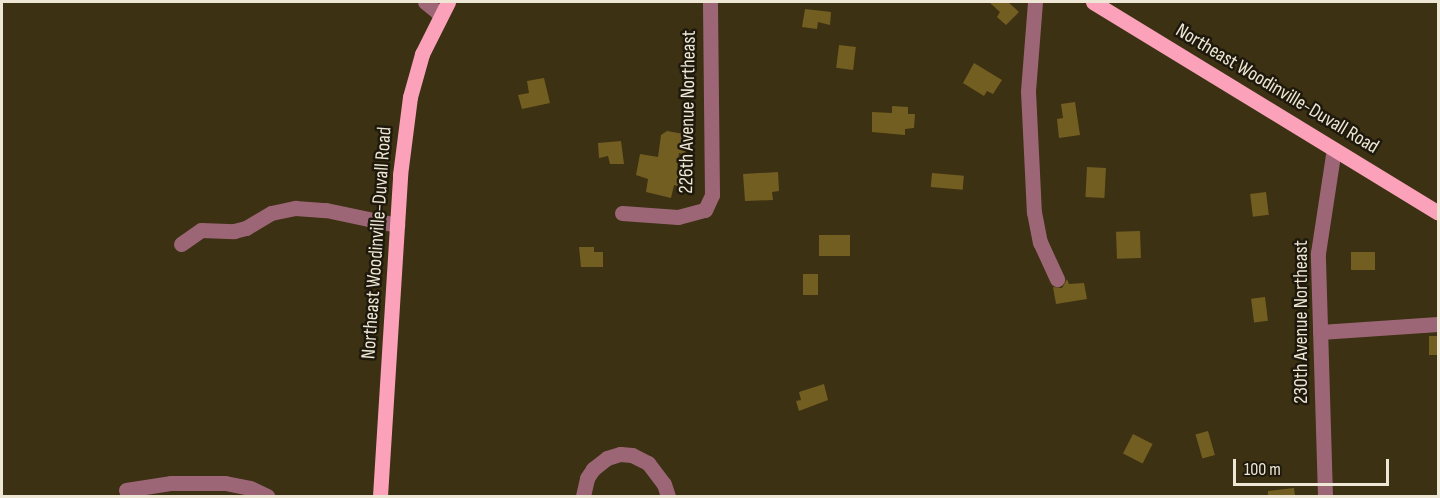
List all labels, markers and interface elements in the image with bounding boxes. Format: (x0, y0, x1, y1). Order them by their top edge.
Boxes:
street label: Northeast Woodinville-Duvall Road (1171, 19, 1383, 159)
street label: 226th Avenue Northeast (675, 30, 701, 194)
street label: Northeast Woodinville-Duvall Road (357, 126, 397, 360)
street label: 230th Avenue Northeast (1289, 240, 1313, 404)
scale bar (1236, 447, 1392, 485)
text: 100 m (1244, 459, 1281, 480)

